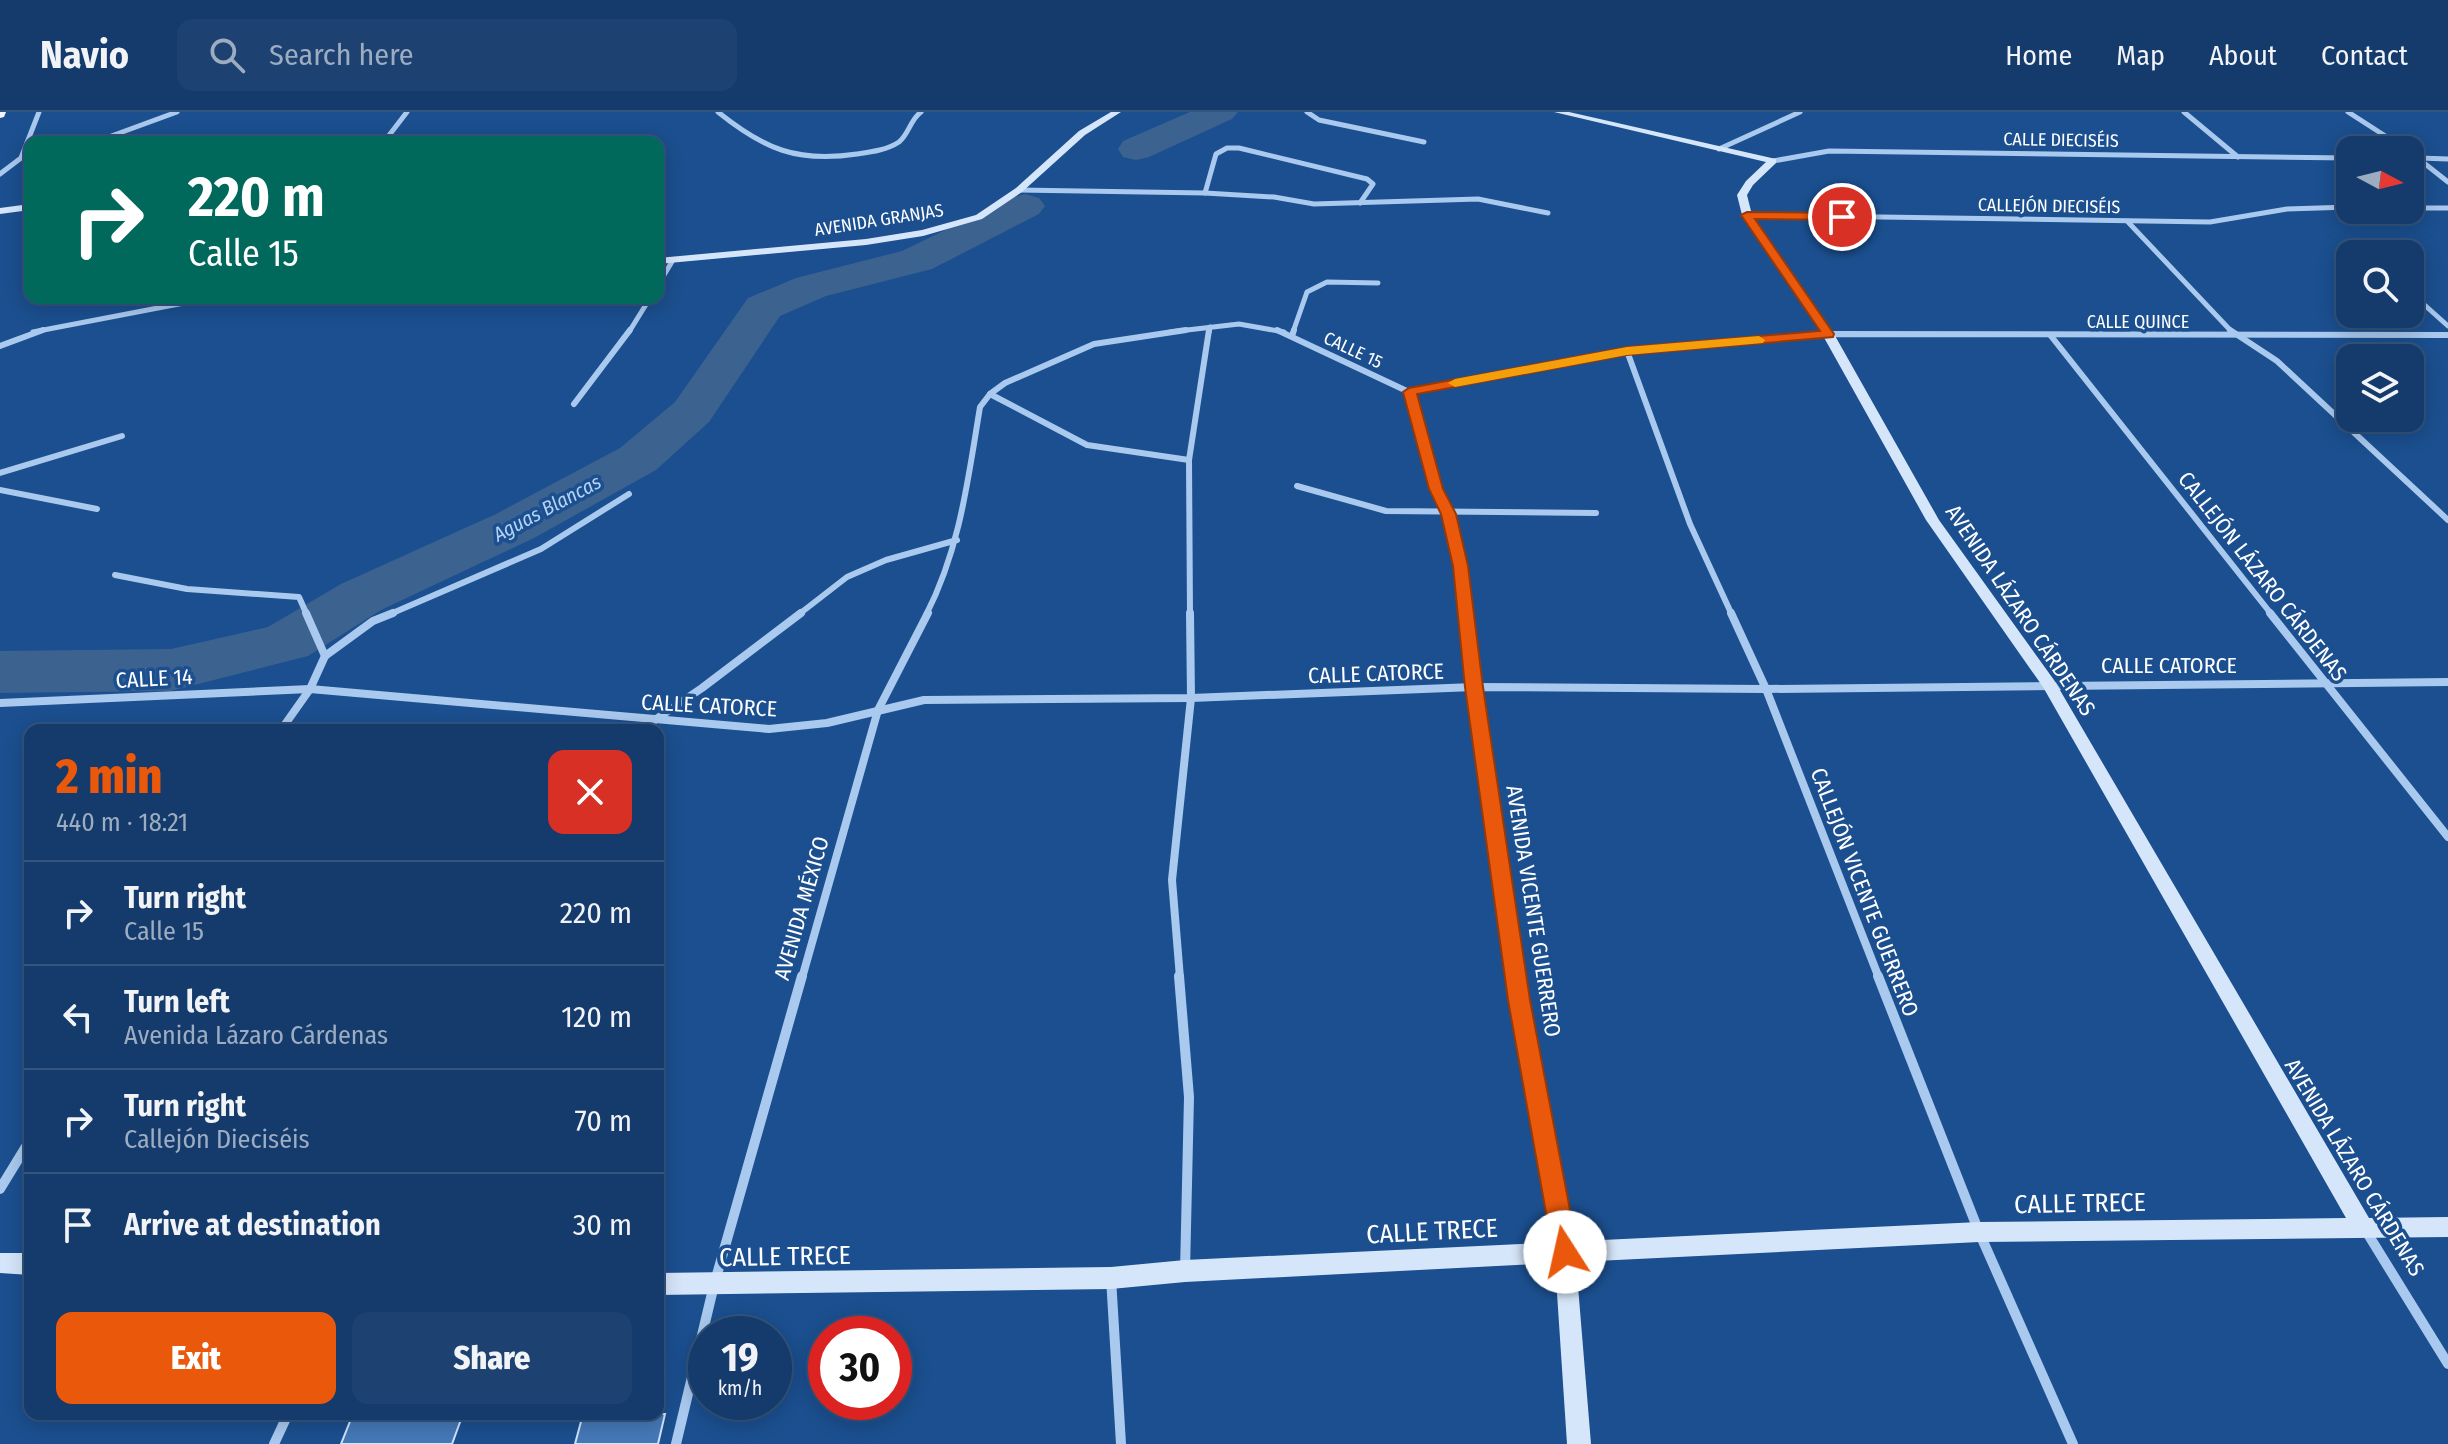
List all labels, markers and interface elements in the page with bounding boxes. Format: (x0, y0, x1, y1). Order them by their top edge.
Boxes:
search box (177, 19, 737, 91)
text: Navio (40, 32, 129, 78)
icon: search (205, 33, 249, 77)
text: Search here (269, 37, 414, 73)
text: Home (2005, 39, 2072, 72)
text: Map (2116, 39, 2165, 72)
text: About (2209, 39, 2277, 72)
text: Contact (2321, 39, 2408, 72)
street label: CALLE DIECISÉIS (2003, 127, 2119, 152)
north arrow (2336, 136, 2424, 224)
map controls (2336, 136, 2424, 432)
text: 220 m (188, 164, 325, 231)
icon: right (56, 168, 160, 272)
pin (1808, 183, 1876, 251)
street label: CALLEJÓN DIECISÉIS (1978, 193, 2121, 218)
icon: arrive (1820, 195, 1864, 239)
street label: AVENIDA GRANJAS (813, 199, 945, 241)
text: Calle 15 (188, 232, 299, 276)
button: search (2336, 240, 2424, 328)
street label: CALLE QUINCE (2087, 311, 2189, 333)
street label: CALLE 15 (1320, 327, 1386, 373)
button: layers (2336, 344, 2424, 432)
street label: CALLEJÓN LÁZARO CÁRDENAS (2172, 466, 2353, 687)
water label: Aguas Blancas (488, 469, 605, 547)
street label: AVENIDA LÁZARO CÁRDENAS (1940, 500, 2101, 721)
street label: CALLE CATORCE (2101, 652, 2237, 679)
street label: CALLE CATORCE (1308, 658, 1444, 689)
street label: CALLE 14 (115, 663, 194, 694)
street label: CALLE CATORCE (640, 688, 778, 723)
text: 2 min (56, 748, 162, 806)
button: close (548, 750, 632, 834)
street label: CALLEJÓN VICENTE GUERRERO (1805, 764, 1924, 1020)
street label: AVENIDA VICENTE GUERRERO (1500, 783, 1567, 1039)
text: 440 m · 18:21 (56, 807, 188, 838)
street label: AVENIDA MÉXICO (768, 833, 835, 983)
text: Turn right (124, 880, 246, 916)
icon: right (56, 891, 100, 935)
text: 220 m (560, 895, 632, 931)
text: Calle 15 (124, 916, 204, 947)
text: Turn left (124, 984, 230, 1020)
icon: left (56, 995, 100, 1039)
text: 120 m (561, 999, 632, 1035)
text: Avenida Lázaro Cárdenas (124, 1020, 388, 1051)
street label: AVENIDA LÁZARO CÁRDENAS (2279, 1054, 2430, 1281)
text: Turn right (124, 1088, 246, 1124)
icon: right (56, 1099, 100, 1143)
text: 70 m (574, 1103, 632, 1139)
text: Callejón Dieciséis (124, 1124, 310, 1155)
street label: CALLE TRECE (2014, 1187, 2146, 1220)
icon: arrive (56, 1203, 100, 1247)
text: Arrive at destination (124, 1207, 381, 1243)
text: 30 m (573, 1207, 632, 1243)
position arrow (1523, 1210, 1607, 1294)
street label: CALLE TRECE (1365, 1213, 1499, 1250)
street label: CALLE TRECE (719, 1240, 851, 1273)
button: Exit (56, 1312, 336, 1404)
button: Share (352, 1312, 632, 1404)
speed limit sign: 30 (808, 1316, 912, 1420)
text: 19 (721, 1334, 759, 1382)
text: km/h (718, 1376, 762, 1400)

